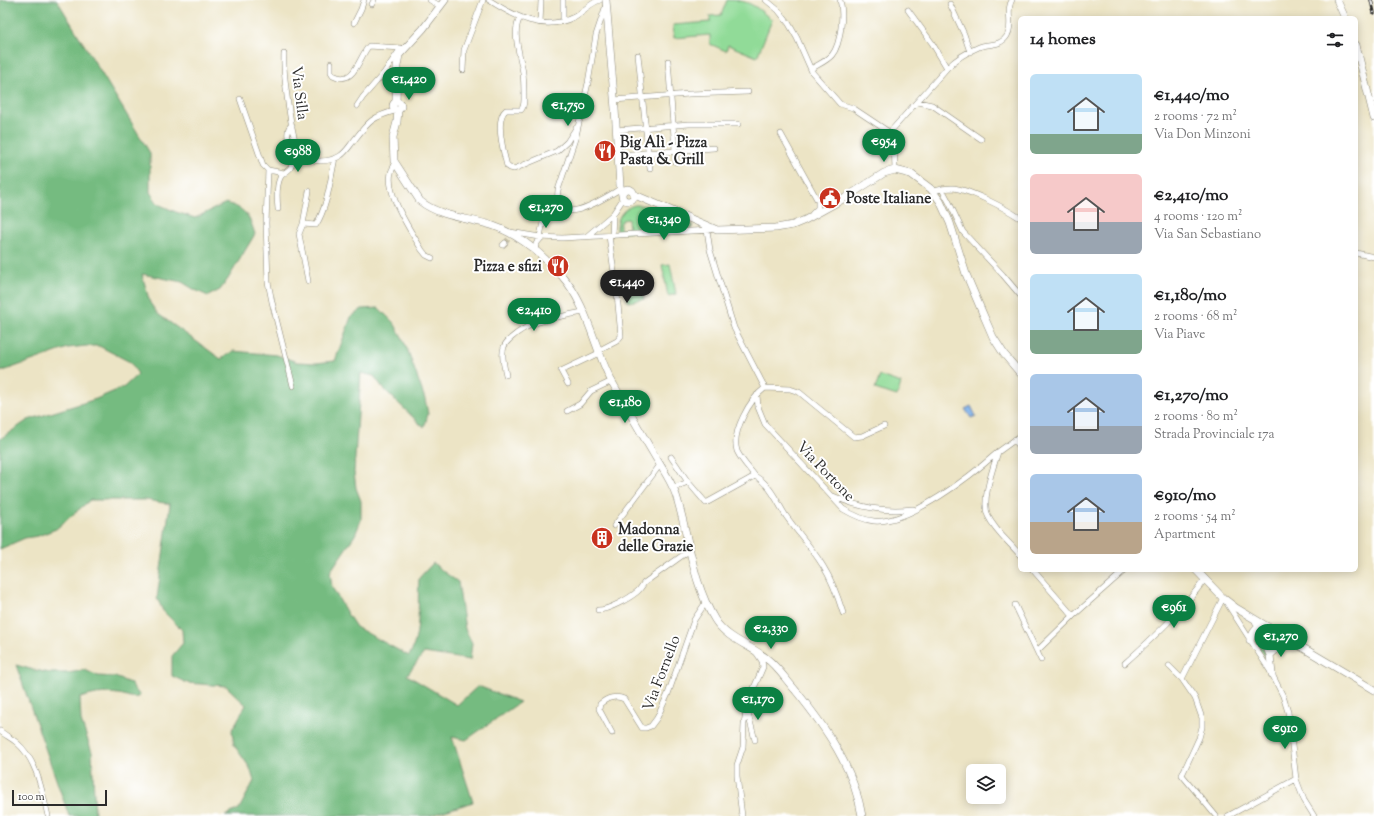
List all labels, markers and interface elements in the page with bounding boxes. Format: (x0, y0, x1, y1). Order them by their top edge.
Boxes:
text: 14 homes (1030, 28, 1096, 52)
icon: filters (1324, 29, 1346, 51)
street label: Via Silla (285, 65, 312, 121)
pin: €1,420 (376, 67, 442, 101)
text: €1,420 (391, 71, 427, 89)
text: €1,440/mo (1154, 84, 1229, 108)
icon: home (1062, 90, 1110, 138)
pin: €1,750 (535, 93, 601, 127)
text: €1,750 (551, 97, 585, 115)
text: 2 rooms · 72 m² (1154, 108, 1237, 126)
text: Via Don Minzoni (1154, 126, 1251, 144)
pin: €954 (860, 129, 908, 163)
place label: Big Alì - Pizza Pasta & Grill (620, 133, 707, 171)
text: €954 (871, 133, 897, 151)
restaurant icon: Big Alì - Pizza Pasta & Grill (592, 138, 618, 164)
pin: €988 (274, 139, 322, 173)
text: €988 (284, 143, 312, 161)
text: €2,410/mo (1154, 184, 1228, 208)
public building icon: Poste Italiane (817, 185, 843, 211)
place label: Poste Italiane (846, 189, 931, 210)
icon: home (1062, 190, 1110, 238)
pin: €1,270 (513, 195, 579, 229)
text: €1,270 (529, 199, 563, 217)
pin: €1,340 (631, 207, 697, 241)
text: 4 rooms · 120 m² (1154, 208, 1242, 226)
text: €1,340 (647, 211, 681, 229)
text: Via San Sebastiano (1154, 226, 1261, 244)
restaurant icon: Pizza e sfizi (545, 253, 571, 279)
place label: Pizza e sfizi (474, 257, 543, 278)
pin: €1,440 (594, 270, 660, 304)
text: €1,440 (609, 274, 645, 292)
text: €1,180/mo (1154, 284, 1227, 308)
icon: home (1062, 290, 1110, 338)
pin: €2,410 (501, 298, 567, 332)
text: €2,410 (517, 302, 551, 320)
text: 2 rooms · 68 m² (1154, 308, 1238, 326)
text: Via Piave (1154, 326, 1205, 344)
text: €1,270/mo (1154, 384, 1228, 408)
pin: €1,180 (592, 390, 658, 424)
icon: home (1062, 390, 1110, 438)
text: €1,180 (608, 394, 642, 412)
text: 2 rooms · 80 m² (1154, 408, 1238, 426)
text: Strada Provinciale 17a (1154, 426, 1275, 444)
street label: Via Portone (791, 437, 859, 507)
text: €910/mo (1154, 484, 1216, 508)
icon: home (1062, 490, 1110, 538)
text: 2 rooms · 54 m² (1154, 508, 1236, 526)
place label: Madonna delle Grazie (618, 520, 693, 558)
building icon: Madonna delle Grazie (589, 525, 615, 551)
text: Apartment (1154, 526, 1215, 544)
pin: €961 (1150, 595, 1198, 629)
text: €961 (1161, 599, 1187, 617)
pin: €2,330 (738, 616, 804, 650)
text: €2,330 (754, 620, 788, 638)
pin: €1,270 (1248, 624, 1314, 658)
text: €1,270 (1264, 628, 1298, 646)
street label: Via Fornello (638, 633, 686, 714)
pin: €1,170 (725, 687, 791, 721)
text: €1,170 (741, 691, 775, 709)
pin: €910 (1261, 716, 1309, 750)
text: €910 (1272, 720, 1298, 738)
map controls (966, 764, 1006, 804)
button: layers (966, 764, 1006, 804)
scale bar (12, 788, 107, 807)
text: 100 m (18, 789, 45, 805)

